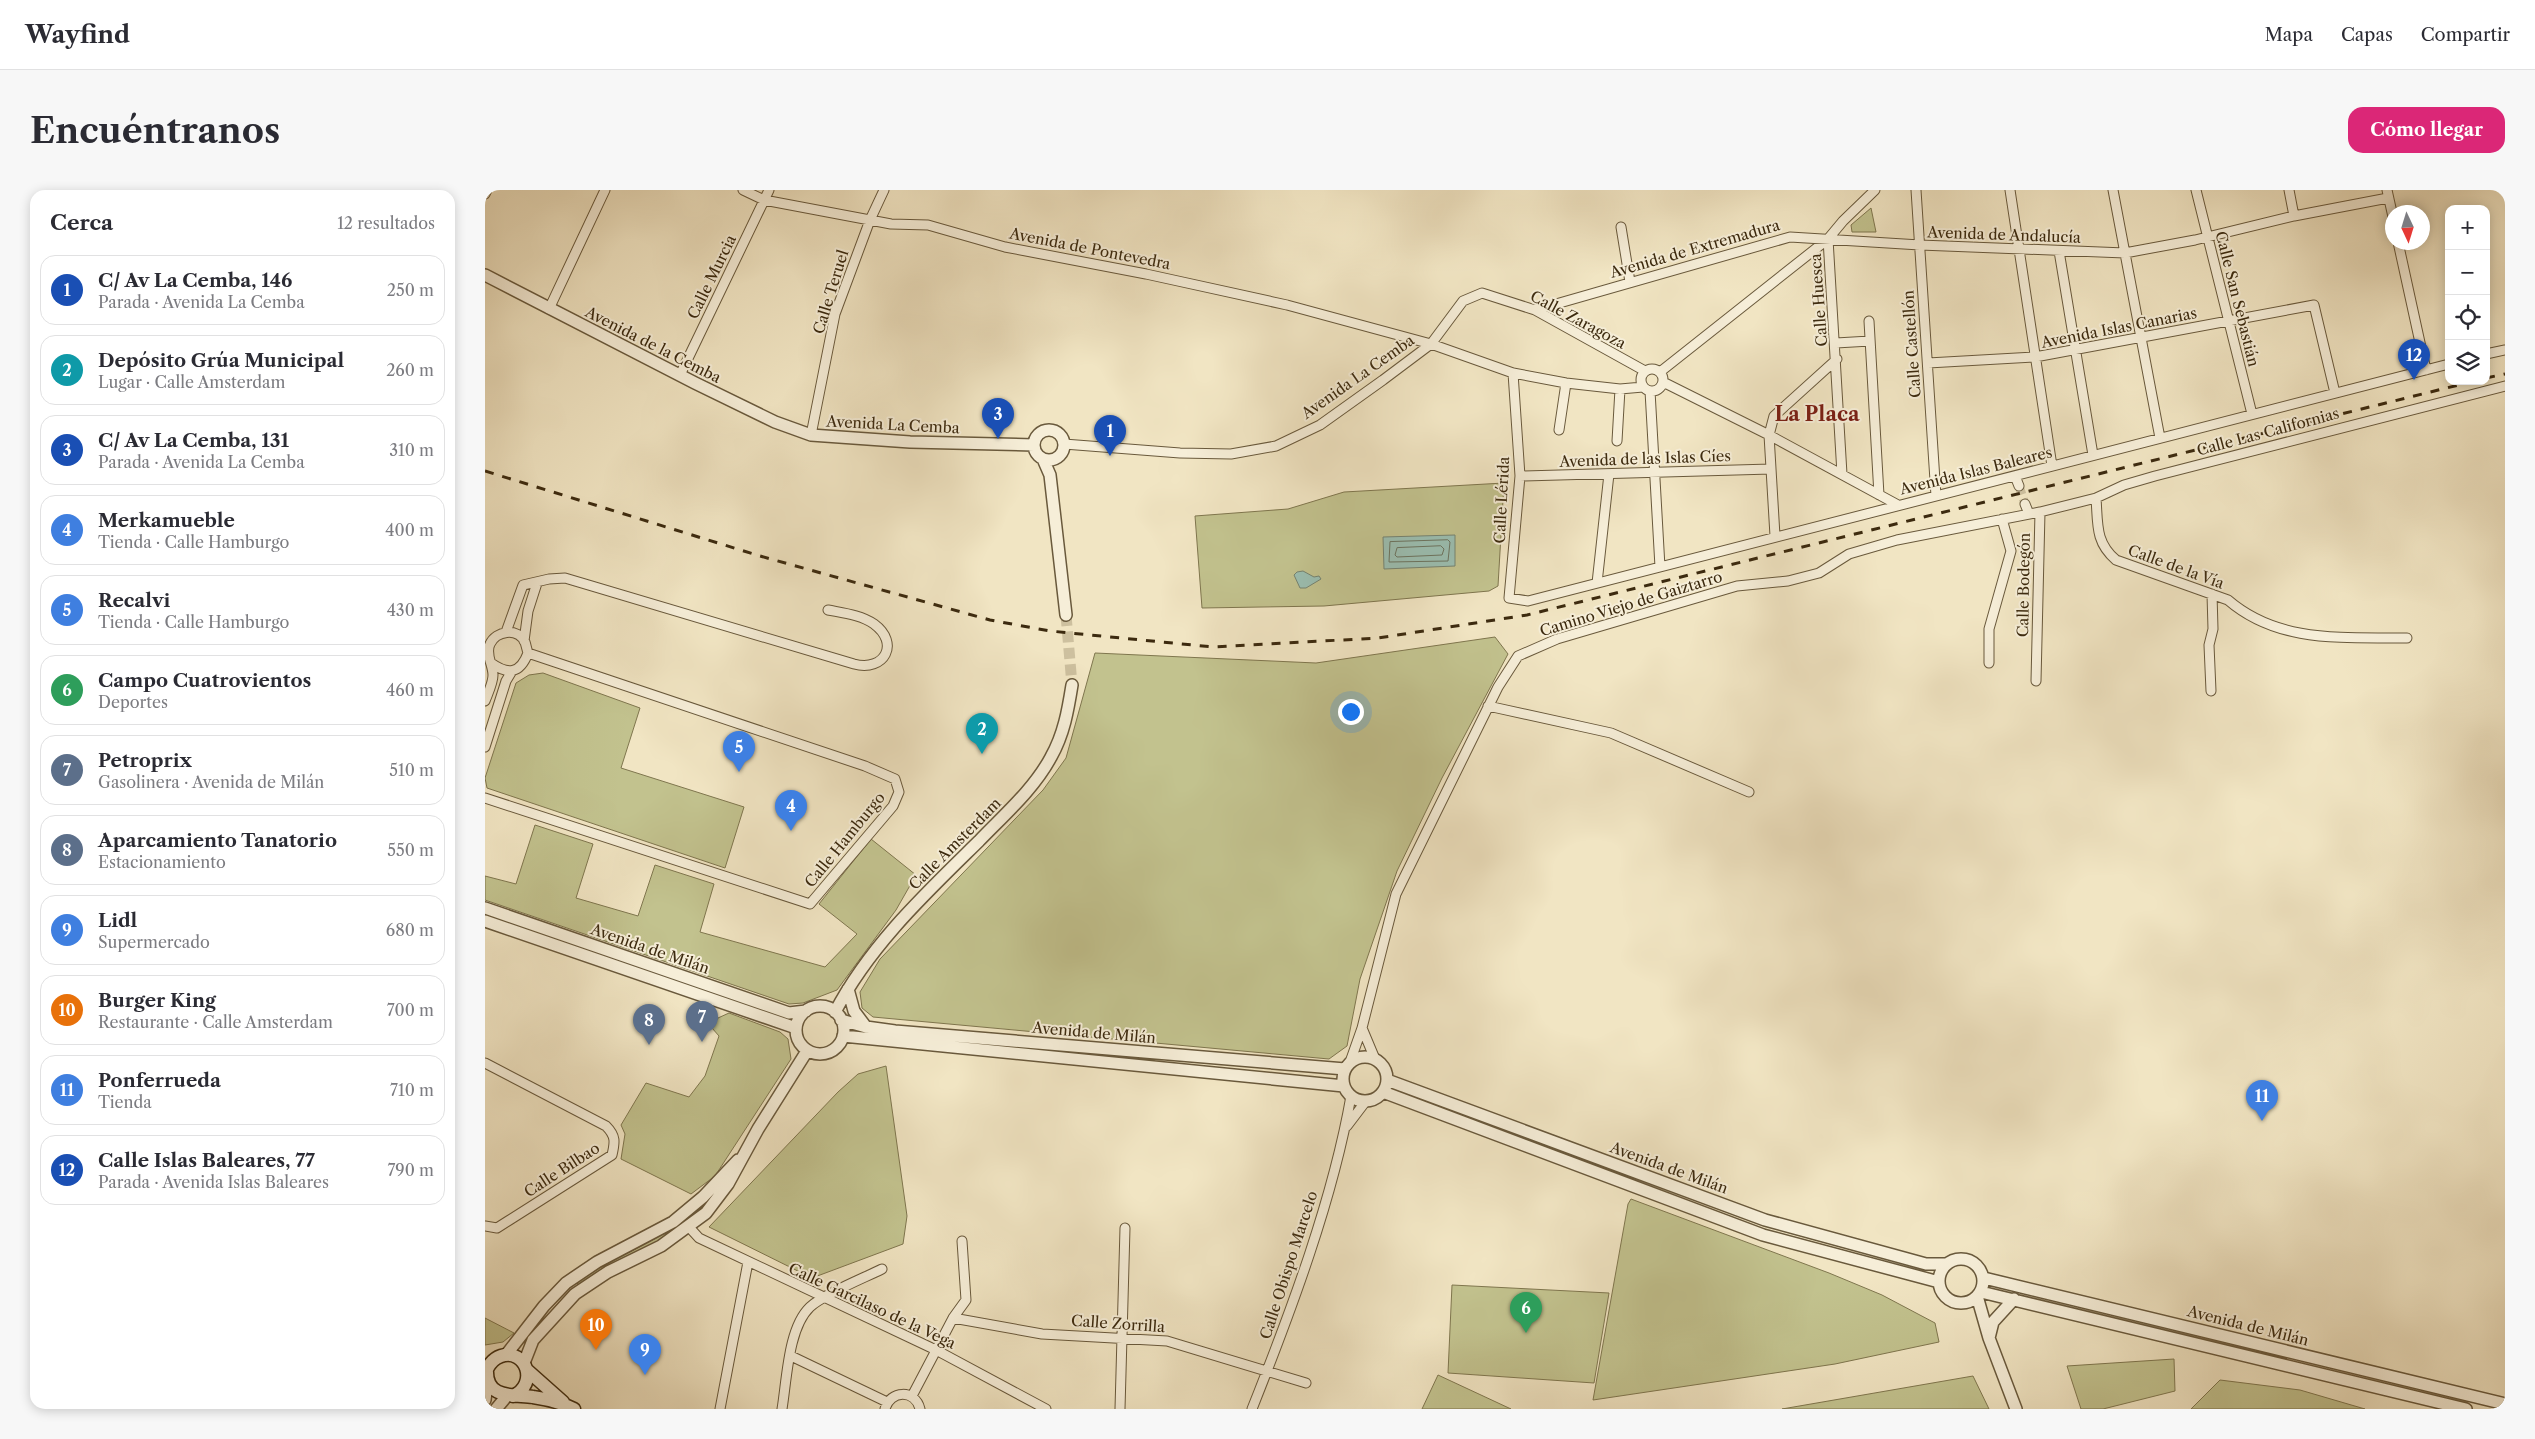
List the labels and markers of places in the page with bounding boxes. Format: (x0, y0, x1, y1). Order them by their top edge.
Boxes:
pin: 12 (2398, 339, 2430, 380)
pin: 3 (982, 398, 1014, 439)
pin: 1 (1094, 415, 1126, 456)
pin: 2 (966, 713, 998, 754)
pin: 5 (723, 731, 755, 772)
pin: 4 (775, 790, 807, 831)
pin: 7 (686, 1001, 718, 1042)
pin: 8 (633, 1004, 665, 1045)
pin: 11 (2246, 1080, 2278, 1121)
pin: 6 (1510, 1292, 1542, 1333)
pin: 10 (580, 1309, 612, 1350)
pin: 9 (629, 1334, 661, 1375)

